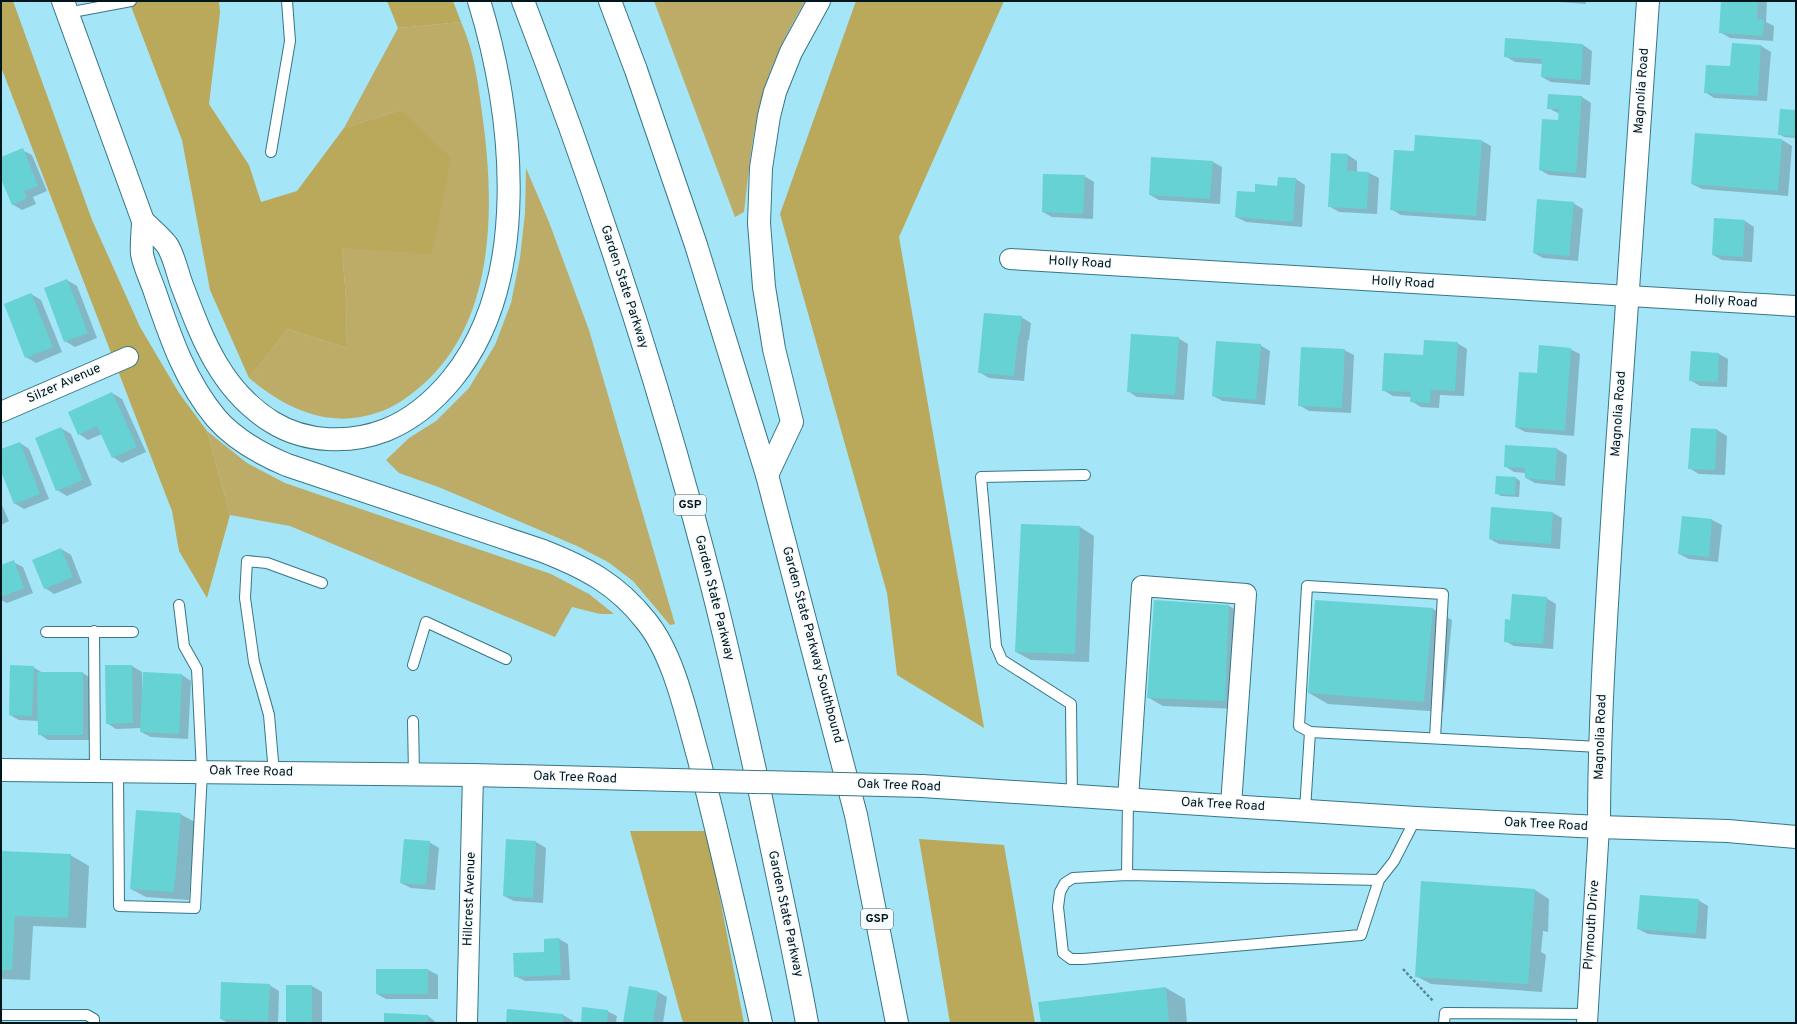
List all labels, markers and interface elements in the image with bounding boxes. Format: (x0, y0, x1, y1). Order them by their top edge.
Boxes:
street label: Magnolia Road (1631, 48, 1653, 134)
street label: Garden State Parkway (596, 223, 652, 351)
street label: Holly Road (1048, 253, 1112, 273)
street label: Holly Road (1371, 273, 1435, 293)
street label: Holly Road (1694, 292, 1758, 312)
street label: Silzer Avenue (25, 361, 103, 407)
street label: Magnolia Road (1608, 371, 1630, 457)
road number: GSP (674, 495, 706, 515)
street label: Garden State Parkway (691, 534, 737, 663)
street label: Garden State Parkway Southbound (778, 545, 846, 745)
street label: Magnolia Road (1592, 694, 1610, 780)
street label: Oak Tree Road (209, 763, 293, 781)
street label: Oak Tree Road (533, 769, 617, 787)
street label: Oak Tree Road (857, 777, 941, 795)
street label: Oak Tree Road (1181, 795, 1265, 815)
street label: Oak Tree Road (1504, 815, 1588, 835)
street label: Garden State Parkway (764, 849, 806, 979)
street label: Hillcrest Avenue (460, 852, 480, 946)
street label: Plymouth Drive (1581, 879, 1603, 971)
road number: GSP (861, 909, 893, 929)

